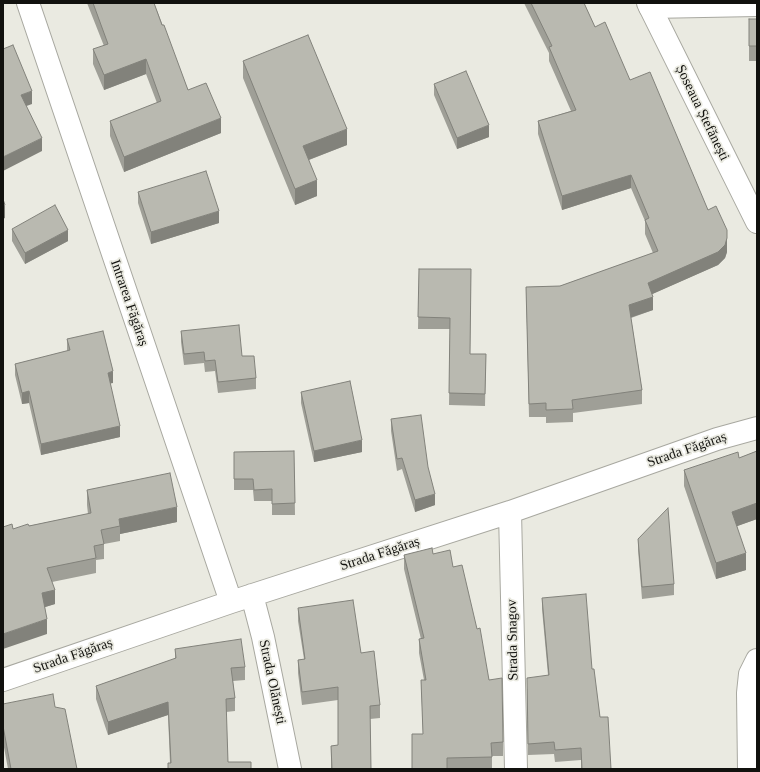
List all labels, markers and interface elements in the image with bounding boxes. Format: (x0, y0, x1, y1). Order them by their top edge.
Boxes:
street label: Șoseaua Ștefănești (672, 62, 732, 164)
street label: Intrarea Făgăraș (106, 257, 152, 349)
street label: Strada Făgăraș (645, 429, 729, 471)
street label: Strada Făgăraș (338, 533, 422, 575)
street label: Strada Snagov (504, 599, 522, 681)
street label: Strada Făgăraș (31, 635, 115, 677)
street label: Strada Olănești (255, 638, 289, 726)

